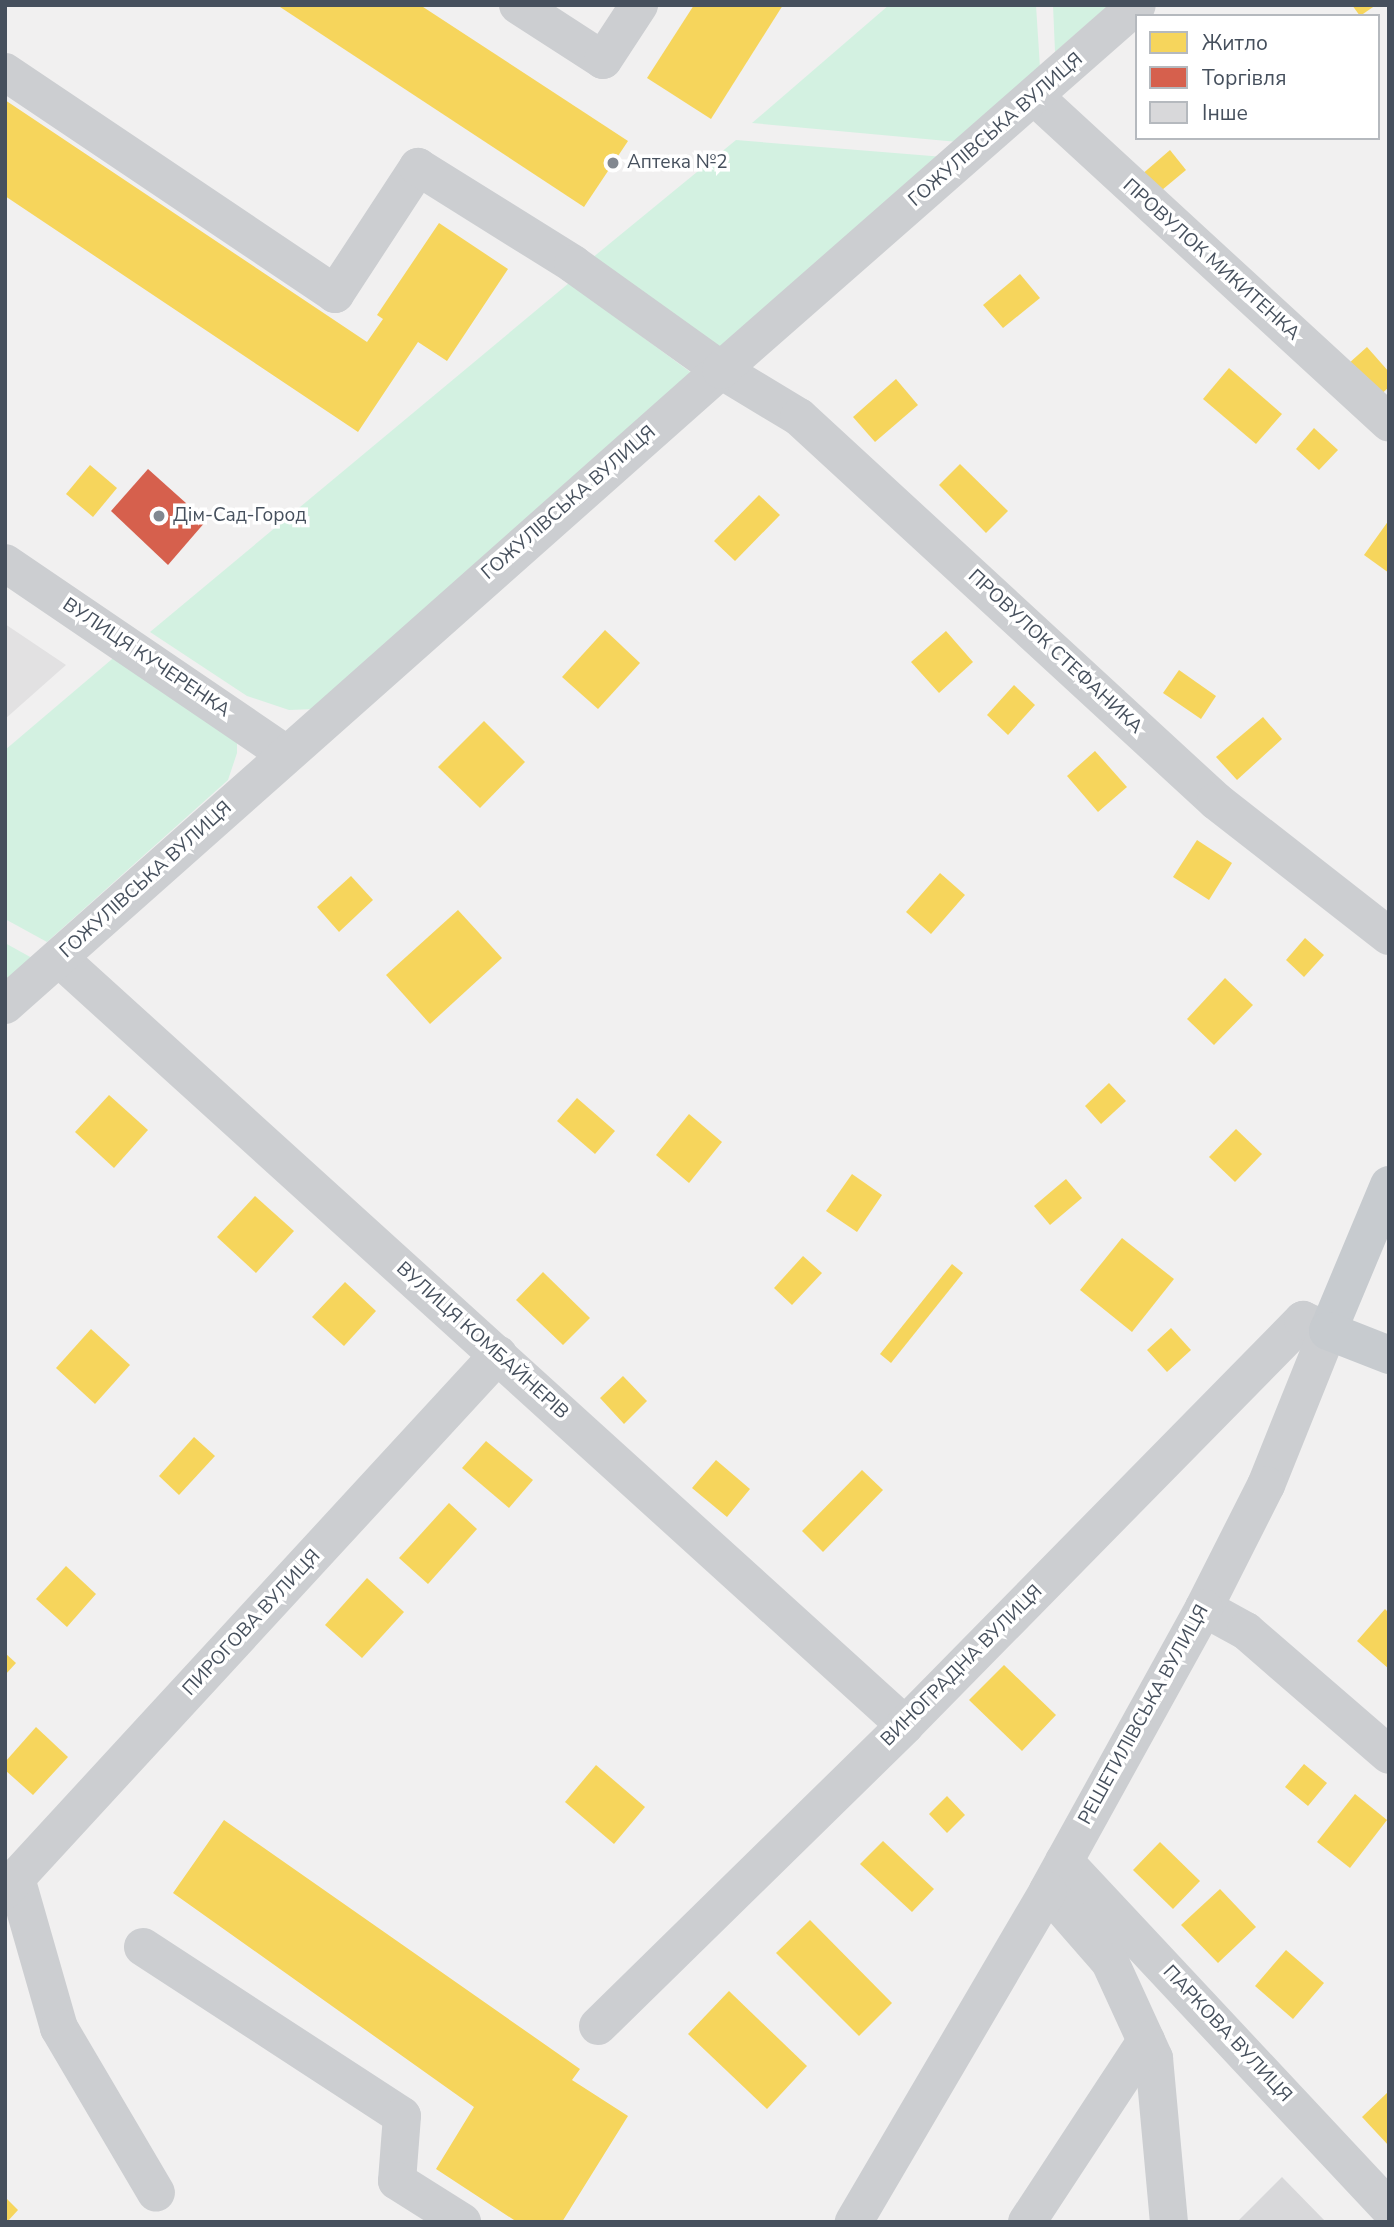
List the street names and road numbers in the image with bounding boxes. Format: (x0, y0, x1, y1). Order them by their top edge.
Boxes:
street label: ГОЖУЛІВСЬКА ВУЛИЦЯ (904, 48, 1088, 212)
street label: ПРОВУЛОК МИКИТЕНКА (1118, 175, 1304, 345)
street label: ГОЖУЛІВСЬКА ВУЛИЦЯ (477, 421, 661, 585)
street label: ПРОВУЛОК СТЕФАНИКА (963, 565, 1147, 739)
street label: ВУЛИЦЯ КУЧЕРЕНКА (58, 594, 234, 722)
street label: ГОЖУЛІВСЬКА ВУЛИЦЯ (55, 797, 237, 963)
street label: ВУЛИЦЯ КОМБАЙНЕРІВ (391, 1258, 573, 1424)
street label: ПИРОГОВА ВУЛИЦЯ (178, 1545, 326, 1701)
street label: ВИНОГРАДНА ВУЛИЦЯ (876, 1580, 1048, 1752)
street label: РЕШЕТИЛІВСЬКА ВУЛИЦЯ (1074, 1601, 1214, 1829)
street label: ПАРКОВА ВУЛИЦЯ (1158, 1961, 1296, 2107)

